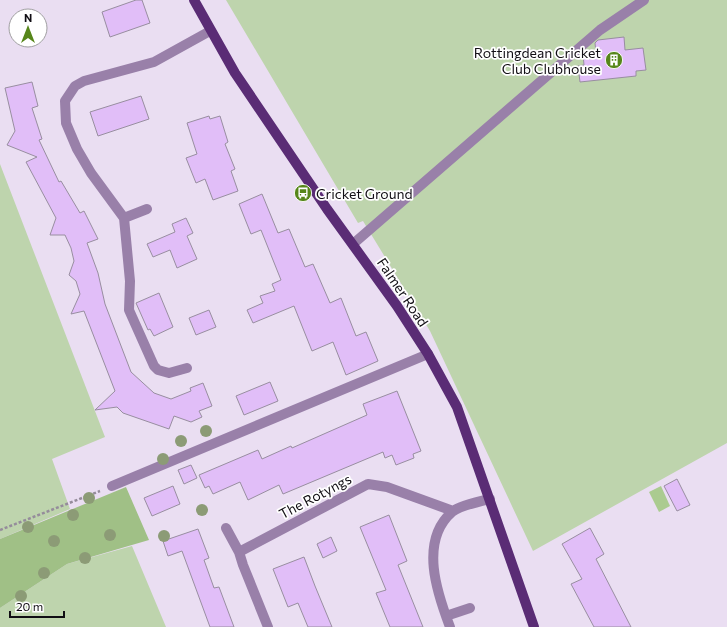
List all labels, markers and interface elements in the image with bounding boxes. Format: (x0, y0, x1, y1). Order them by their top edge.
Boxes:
north arrow (8, 8, 48, 48)
text: N (24, 11, 32, 24)
place label: Rottingdean Cricket Club Clubhouse (474, 44, 601, 77)
building icon: Rottingdean Cricket Club Clubhouse (604, 50, 624, 70)
bus stop icon: Cricket Ground (293, 183, 313, 203)
place label: Cricket Ground (316, 185, 413, 202)
street label: Falmer Road (374, 254, 432, 330)
street label: The Rotyngs (276, 470, 354, 522)
scale bar (10, 593, 64, 619)
text: 20 m (16, 599, 43, 613)

